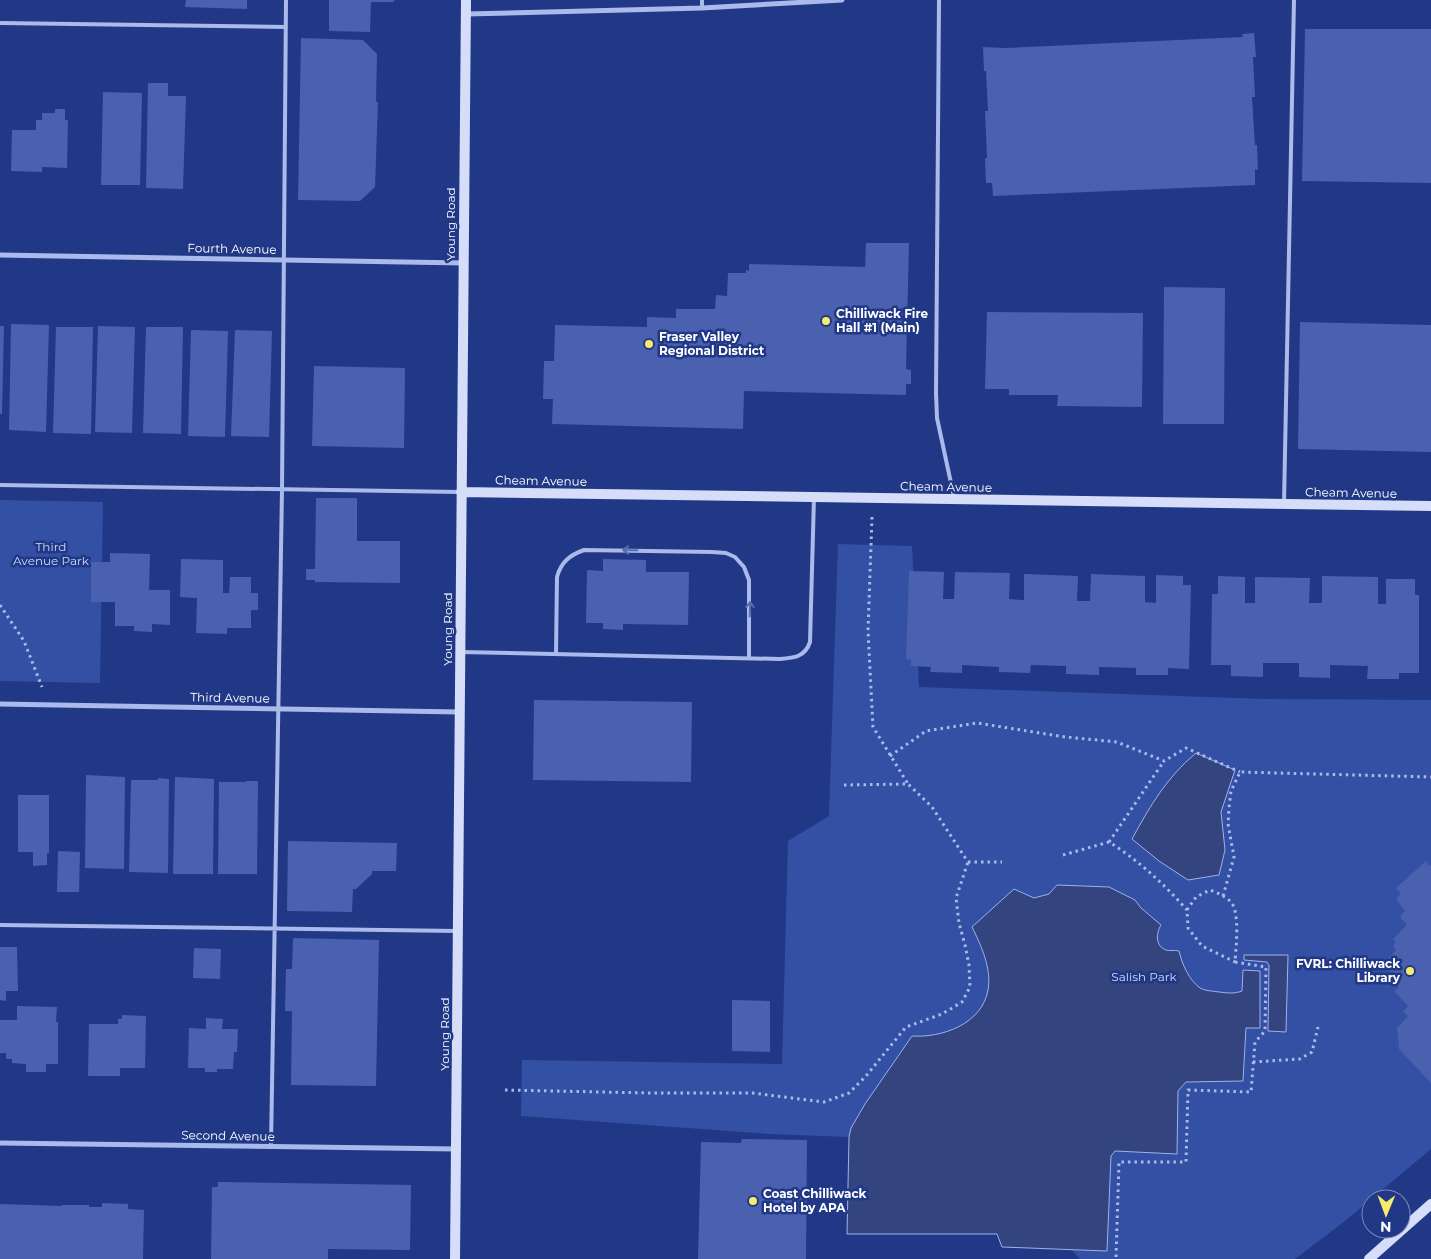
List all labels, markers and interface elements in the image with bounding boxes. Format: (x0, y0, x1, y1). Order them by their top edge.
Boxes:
street label: Young Road (443, 187, 458, 261)
street label: Fourth Avenue (187, 240, 277, 257)
place label: Chilliwack Fire Hall #1 (Main) (836, 306, 929, 335)
marker: Chilliwack Fire Hall #1 (Main) (820, 315, 832, 327)
place label: Fraser Valley Regional District (659, 329, 765, 358)
marker: Fraser Valley Regional District (643, 338, 655, 350)
street label: Cheam Avenue (495, 472, 587, 489)
street label: Cheam Avenue (900, 478, 992, 495)
street label: Cheam Avenue (1305, 484, 1397, 501)
park label: Third Avenue Park (13, 539, 90, 568)
one-way arrow (623, 546, 639, 555)
street label: Young Road (440, 592, 455, 666)
one-way arrow (745, 602, 755, 618)
street label: Third Avenue (190, 689, 270, 706)
place label: FVRL: Chilliwack Library (1296, 956, 1401, 985)
marker: FVRL: Chilliwack Library (1404, 965, 1416, 977)
park label: Salish Park (1111, 969, 1178, 984)
street label: Young Road (437, 997, 452, 1071)
street label: Second Avenue (181, 1127, 275, 1144)
place label: Coast Chilliwack Hotel by APA (763, 1186, 867, 1215)
north arrow (1361, 1189, 1411, 1239)
marker: Coast Chilliwack Hotel by APA (747, 1195, 759, 1207)
text: N (1380, 1218, 1392, 1236)

